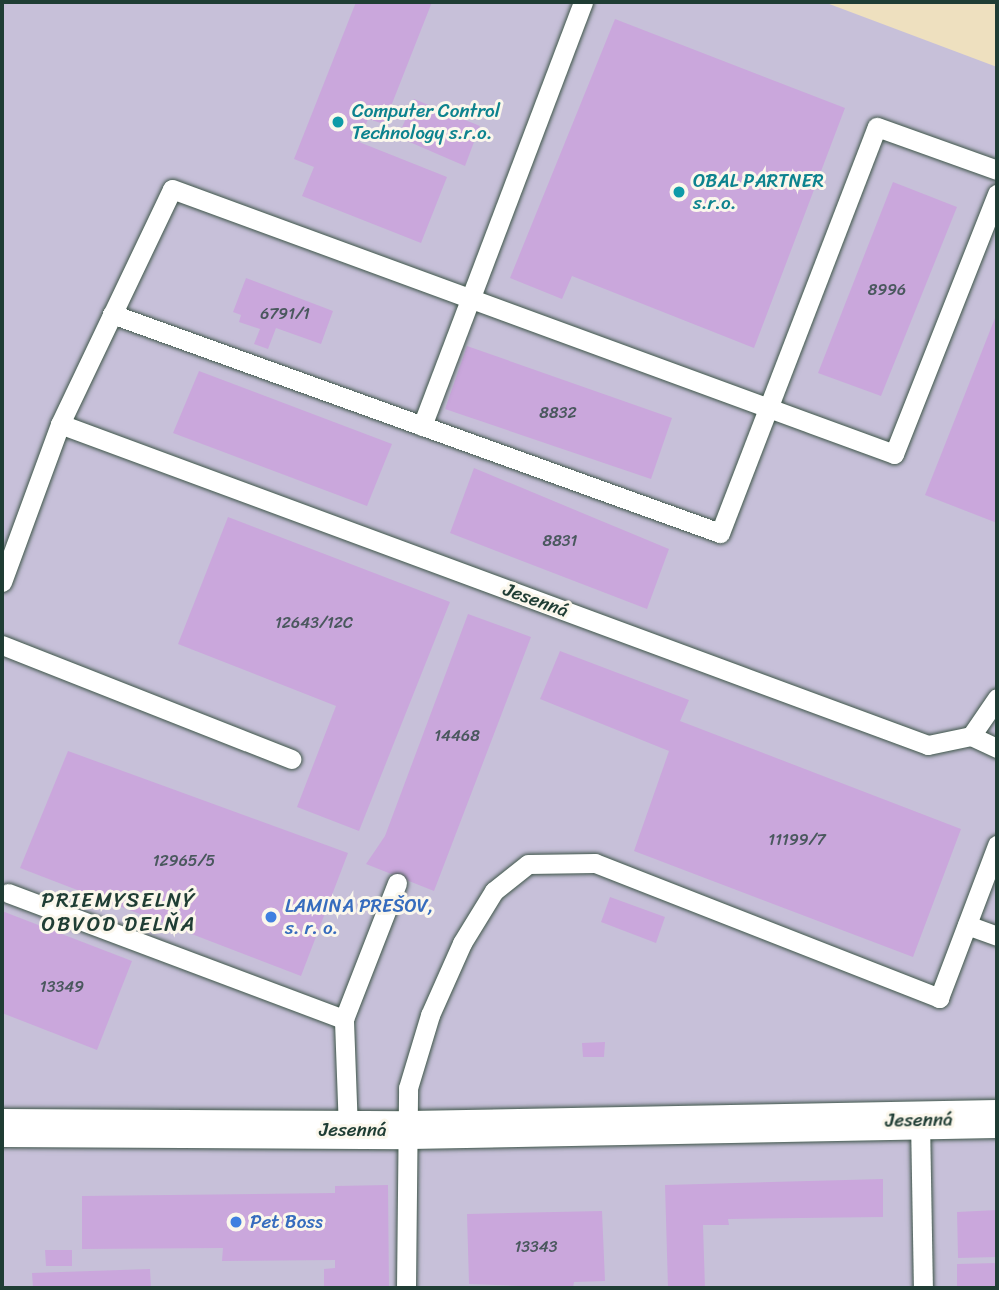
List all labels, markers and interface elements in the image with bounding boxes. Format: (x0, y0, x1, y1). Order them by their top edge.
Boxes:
place label: Computer Control Technology s.r.o. (352, 100, 501, 144)
marker: Computer Control Technology s.r.o. (330, 114, 346, 130)
place label: OBAL PARTNER s.r.o. (693, 170, 822, 214)
marker: OBAL PARTNER s.r.o. (671, 184, 687, 200)
house number: 8996 (868, 280, 906, 300)
house number: 6791/1 (260, 304, 310, 324)
house number: 8832 (539, 403, 577, 423)
house number: 8831 (543, 531, 577, 551)
street label: Jesenná (500, 578, 572, 622)
house number: 12643/12C (275, 613, 353, 633)
house number: 14468 (434, 726, 480, 746)
house number: 11199/7 (768, 830, 826, 850)
house number: 12965/5 (153, 851, 215, 871)
district label: PRIEMYSELNÝ OBVOD DELŇA (43, 887, 195, 937)
place label: LAMINA PREŠOV, s. r. o. (285, 895, 433, 939)
marker: LAMINA PREŠOV, s. r. o. (263, 909, 279, 925)
house number: 13349 (40, 977, 84, 997)
street label: Jesenná (885, 1108, 953, 1132)
street label: Jesenná (319, 1119, 387, 1141)
place label: Pet Boss (250, 1211, 324, 1233)
marker: Pet Boss (228, 1214, 244, 1230)
house number: 13343 (514, 1237, 558, 1257)

